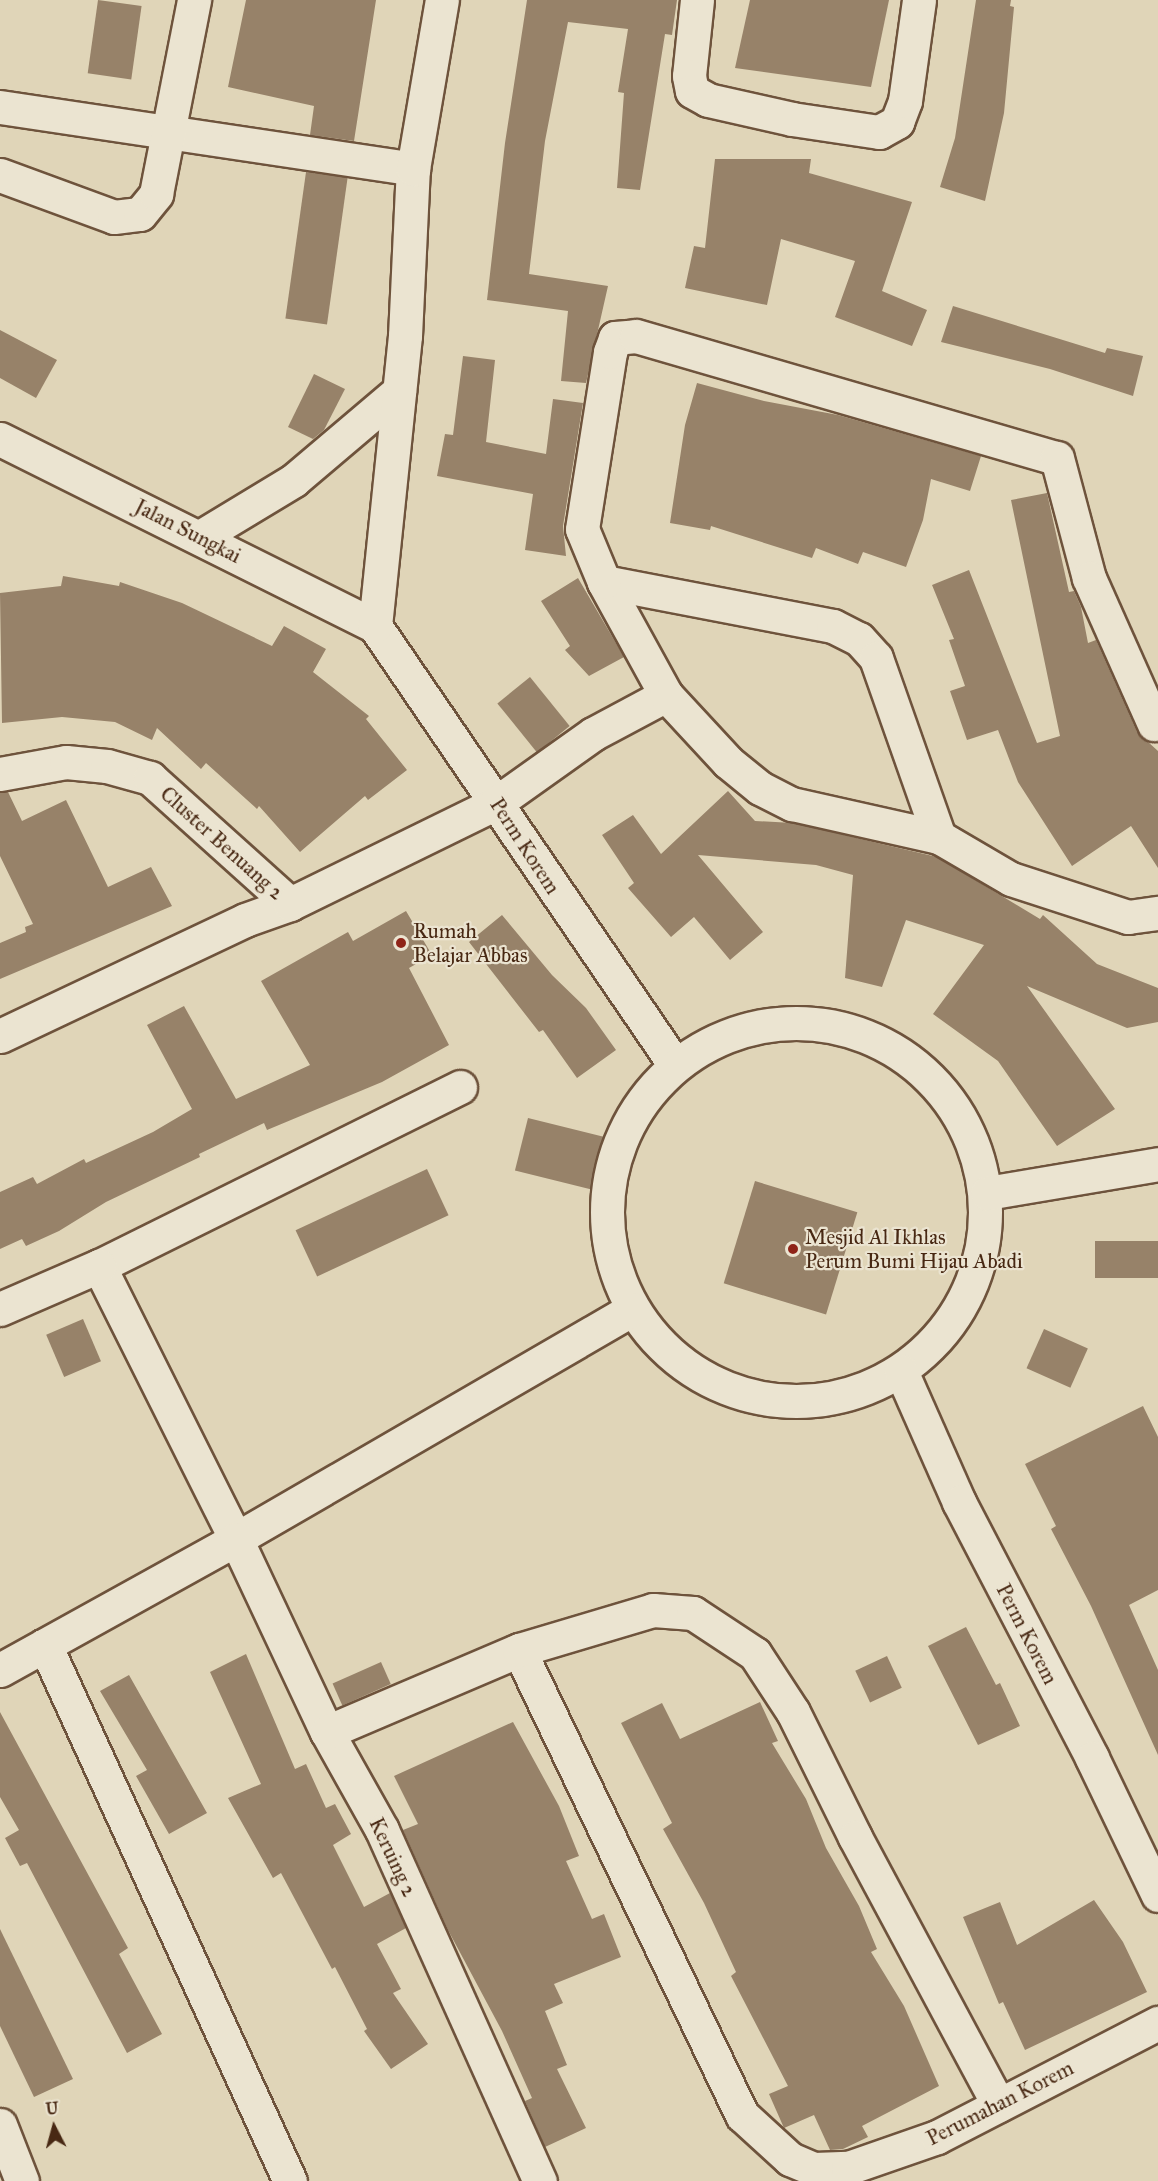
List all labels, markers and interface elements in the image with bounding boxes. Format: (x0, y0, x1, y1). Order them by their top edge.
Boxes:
street label: Jalan Sungkai (131, 493, 245, 569)
street label: Cluster Benuang 2 (155, 781, 289, 905)
street label: Perm Korem (485, 793, 565, 899)
place label: Rumah Belajar Abbas (413, 918, 528, 968)
marker: Rumah Belajar Abbas (394, 936, 408, 950)
place label: Mesjid Al Ikhlas Perum Bumi Hijau Abadi (805, 1224, 1023, 1274)
marker: Mesjid Al Ikhlas Perum Bumi Hijau Abadi (786, 1242, 800, 1256)
street label: Perm Korem (991, 1579, 1063, 1689)
street label: Keruing 2 (364, 1813, 422, 1901)
street label: Perumahan Korem (922, 2055, 1078, 2151)
north arrow (24, 2097, 84, 2157)
text: U (45, 2098, 59, 2119)

